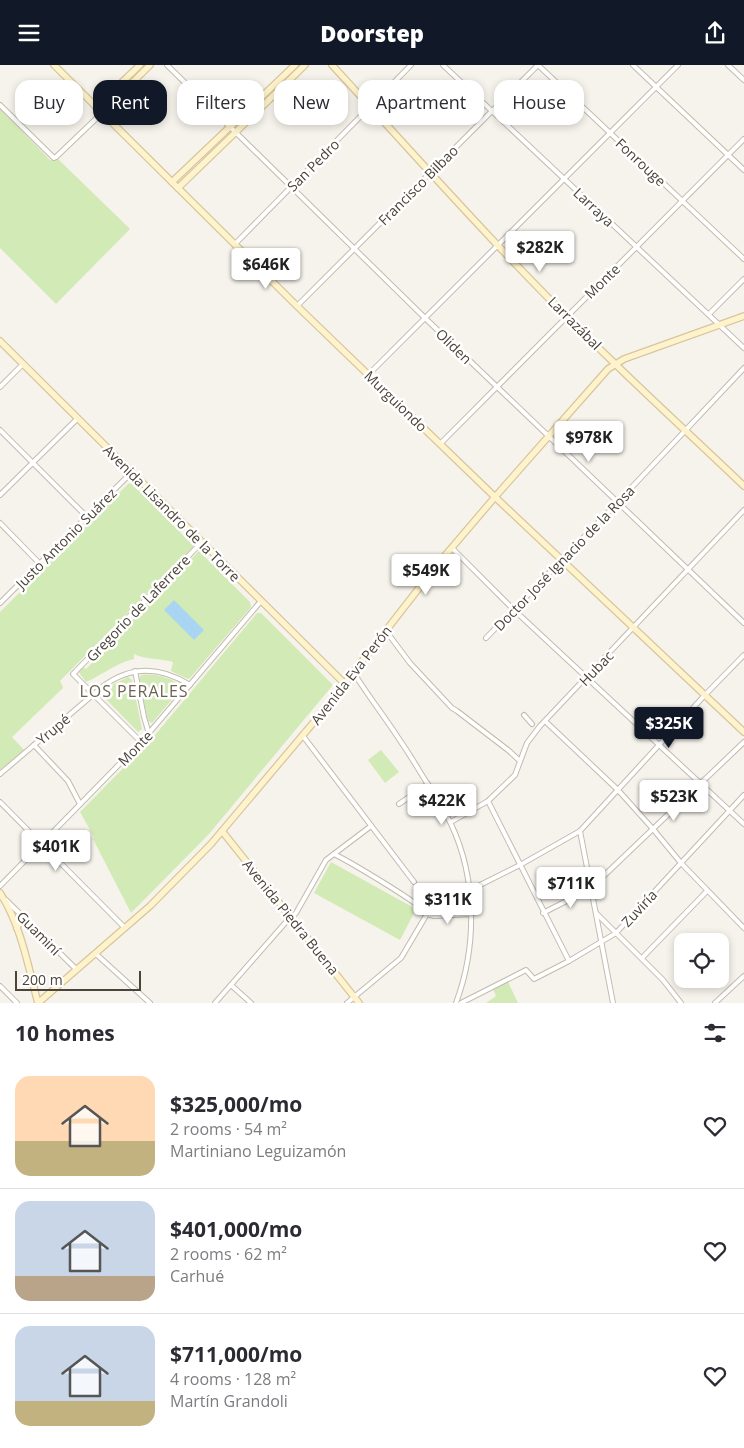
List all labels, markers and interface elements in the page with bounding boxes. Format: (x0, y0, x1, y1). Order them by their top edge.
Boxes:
text: Doorstep (320, 18, 424, 48)
icon: menu (15, 19, 43, 47)
icon: share (701, 19, 729, 47)
chip: Buy (15, 80, 83, 125)
chip: Rent (93, 80, 167, 125)
chip: Filters (177, 80, 264, 125)
chip: New (274, 80, 348, 125)
chip: Apartment (358, 80, 484, 125)
chip: House (494, 80, 584, 125)
street label: Fonrouge (612, 134, 670, 190)
street label: San Pedro (283, 135, 343, 195)
street label: Francisco Bilbao (374, 141, 462, 229)
street label: Larraya (570, 183, 618, 231)
pin: $282K (505, 231, 575, 273)
text: $282K (516, 236, 564, 258)
pin: $646K (231, 247, 301, 290)
text: $646K (242, 253, 290, 275)
street label: Monte (580, 259, 624, 303)
street label: Larrazábal (544, 292, 606, 354)
street label: Oliden (432, 324, 476, 368)
street label: Murguiondo (360, 366, 432, 436)
pin: $978K (554, 421, 624, 463)
text: $978K (565, 426, 613, 448)
street label: Avenida Lisandro de la Torre (99, 440, 245, 586)
street label: Doctor José Ignacio de la Rosa (489, 481, 639, 635)
street label: Justo Antonio Suárez (10, 483, 121, 594)
street label: Gregorio de Laferrere (82, 550, 194, 666)
pin: $549K (391, 553, 461, 596)
text: $549K (402, 559, 450, 581)
street label: Avenida Eva Perón (306, 621, 396, 729)
street label: Hubac (575, 646, 618, 690)
district label: LOS PERALES (79, 680, 189, 702)
pin: $325K (634, 707, 704, 749)
street label: Yrupé (32, 709, 74, 749)
text: $325K (645, 712, 693, 734)
street label: Monte (113, 726, 157, 770)
pin: $523K (639, 779, 709, 822)
pin: $422K (407, 783, 477, 826)
text: $523K (650, 785, 698, 807)
text: $422K (418, 789, 466, 811)
pin: $401K (21, 829, 91, 872)
text: $401K (32, 835, 80, 857)
street label: Avenida Piedra Buena (239, 855, 343, 979)
pin: $711K (536, 867, 606, 909)
text: $711K (547, 872, 595, 894)
pin: $311K (413, 883, 483, 925)
street label: Zuviría (617, 885, 661, 931)
text: $311K (424, 888, 472, 910)
street label: Guaminí (13, 907, 66, 960)
map controls (674, 933, 729, 988)
button: locate (674, 933, 729, 988)
scale bar (15, 968, 141, 991)
text: 200 m (22, 970, 63, 989)
text: 10 homes (15, 1019, 115, 1047)
icon: filters (701, 1019, 729, 1047)
text: $325,000/mo (170, 1090, 302, 1118)
icon: home (55, 1096, 115, 1156)
icon: heart (701, 1112, 729, 1140)
text: 2 rooms · 54 m² (170, 1118, 287, 1140)
text: Martiniano Leguizamón (170, 1140, 346, 1162)
text: $401,000/mo (170, 1215, 302, 1243)
icon: home (55, 1221, 115, 1281)
icon: heart (701, 1237, 729, 1265)
text: 2 rooms · 62 m² (170, 1243, 287, 1265)
text: Carhué (170, 1265, 224, 1287)
text: $711,000/mo (170, 1340, 302, 1368)
icon: home (55, 1346, 115, 1406)
icon: heart (701, 1362, 729, 1390)
text: 4 rooms · 128 m² (170, 1368, 296, 1390)
text: Martín Grandoli (170, 1390, 288, 1412)

